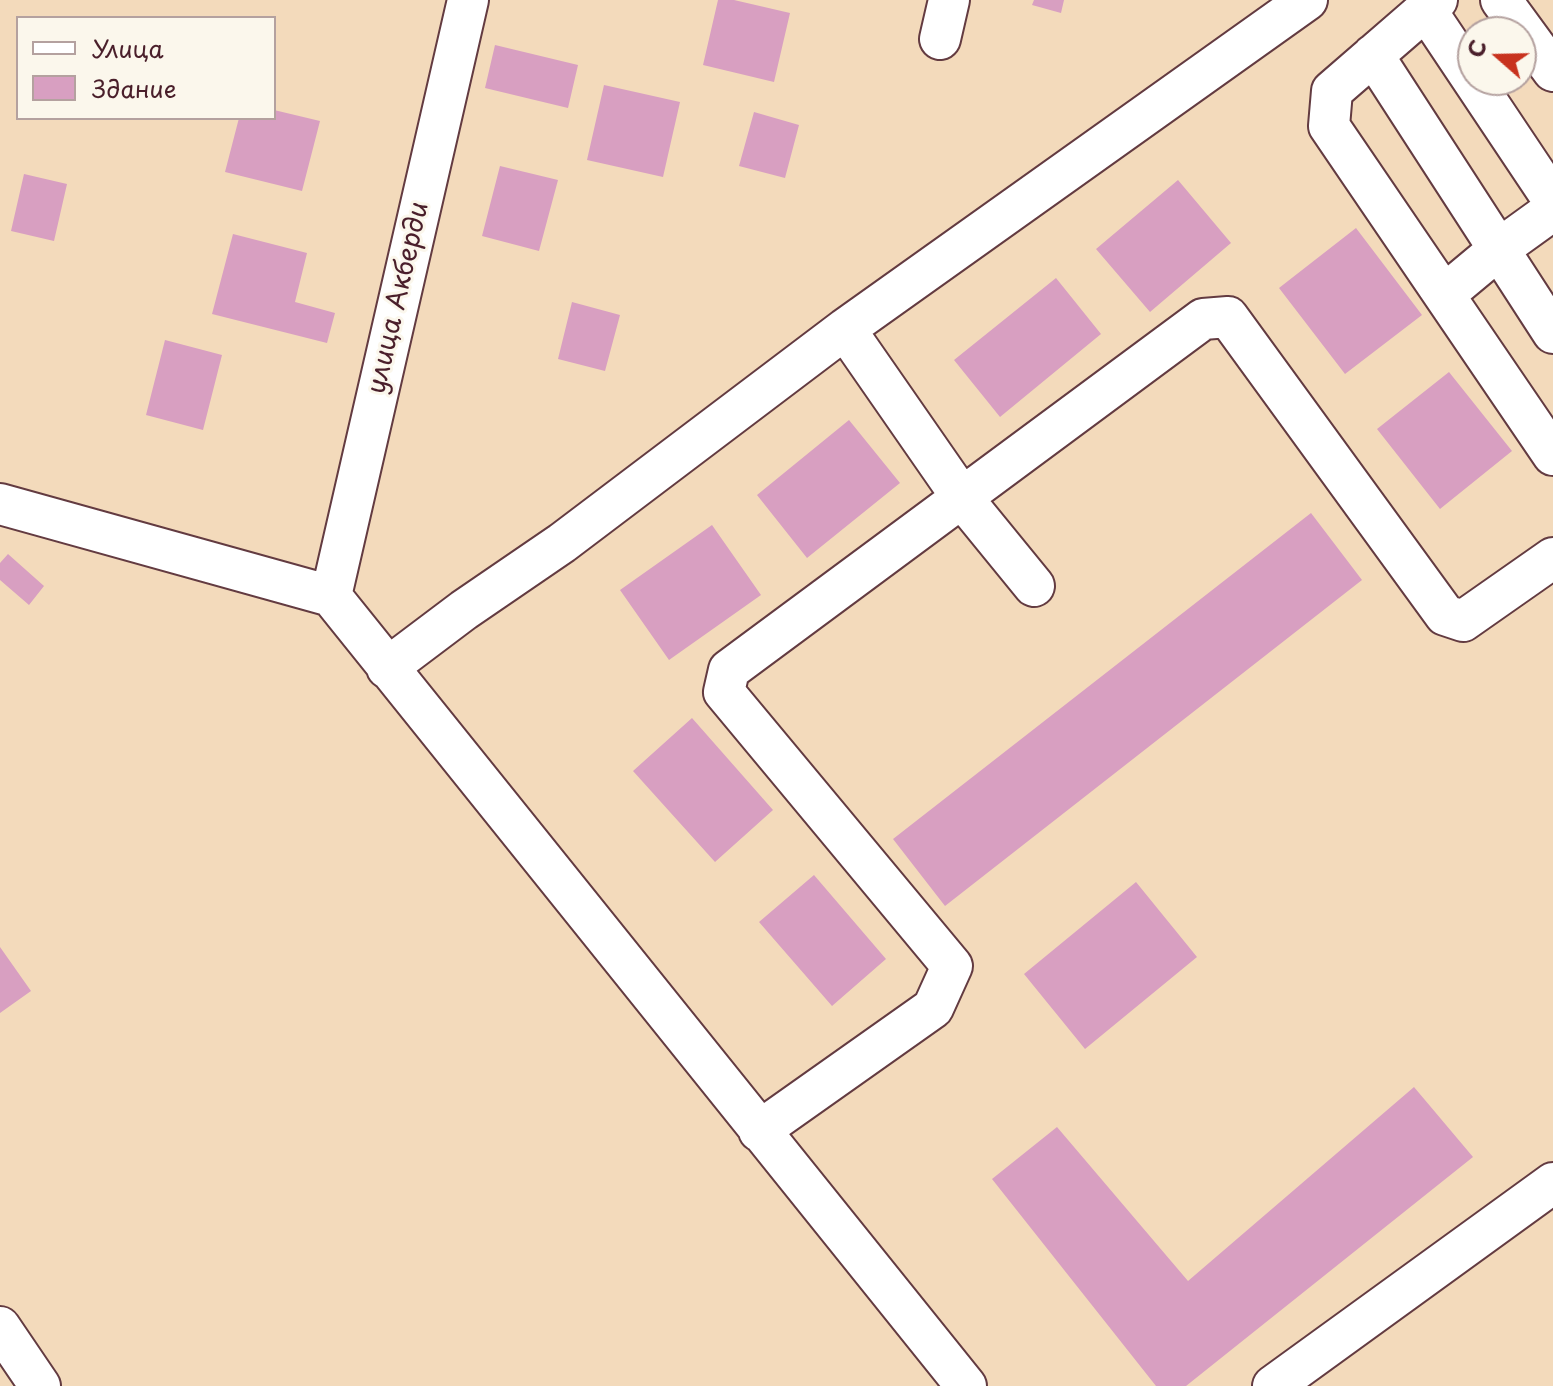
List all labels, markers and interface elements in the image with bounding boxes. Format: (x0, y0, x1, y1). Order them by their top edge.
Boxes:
legend (16, 16, 276, 120)
north arrow (1457, 16, 1537, 96)
text: Улица (92, 30, 164, 66)
text: С (1458, 35, 1494, 62)
text: Здание (92, 70, 177, 106)
street label: улица Акберди (362, 199, 436, 397)

